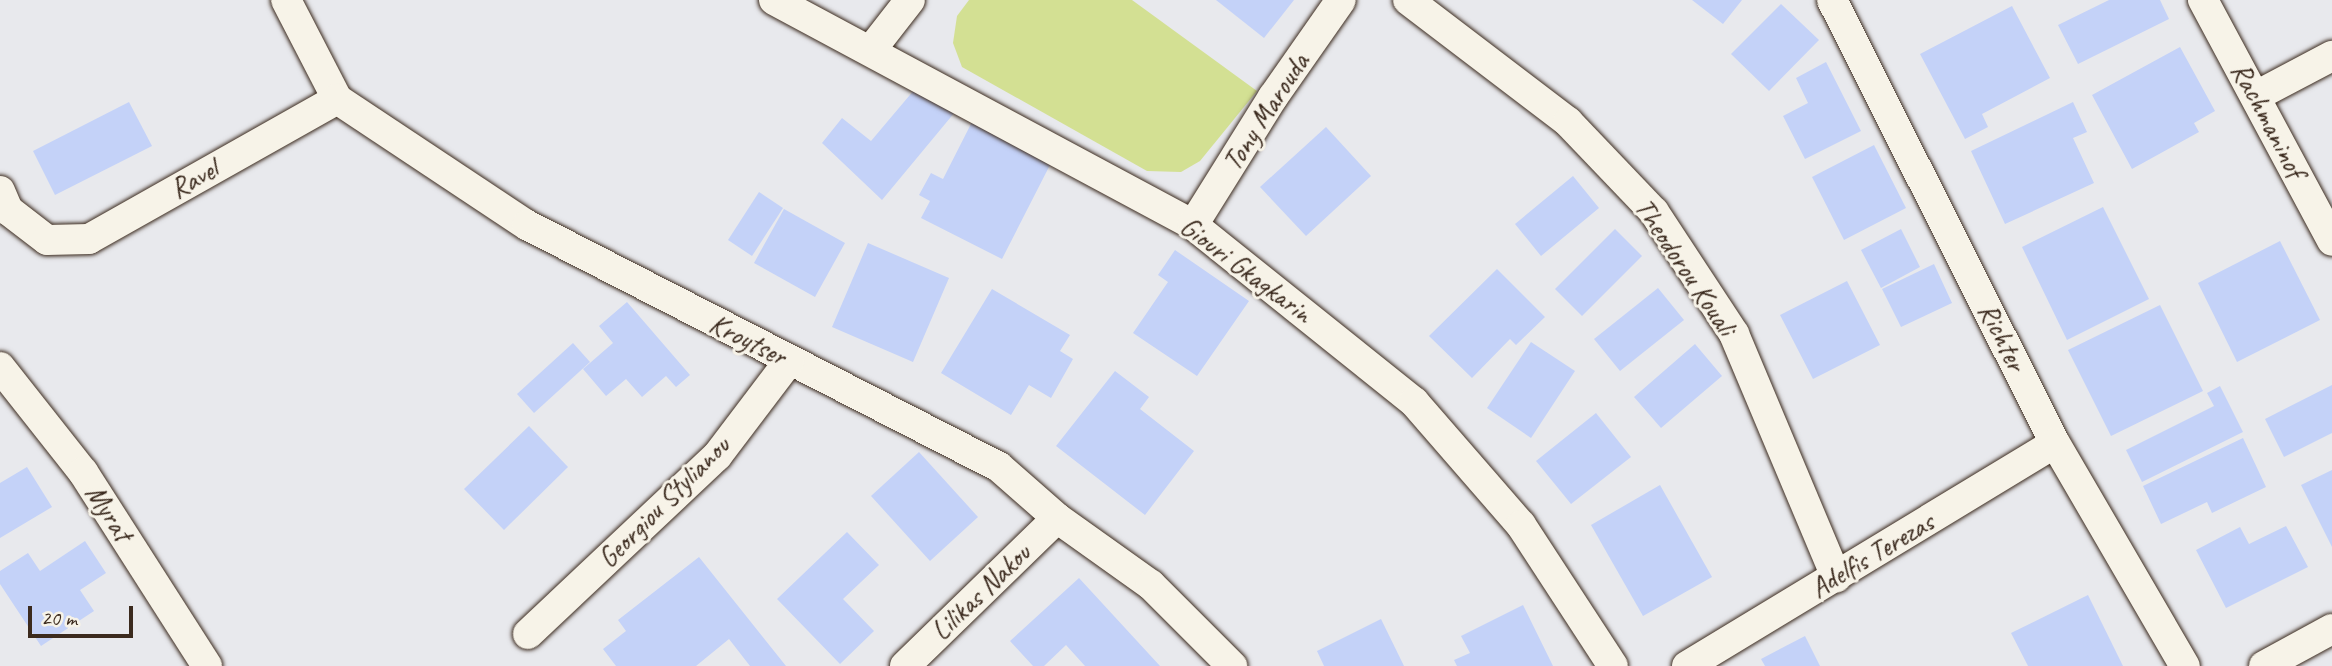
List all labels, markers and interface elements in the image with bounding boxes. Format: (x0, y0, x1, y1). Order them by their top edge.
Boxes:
street label: Tony Marouda (1215, 46, 1317, 178)
street label: Rachmaninof (2224, 57, 2312, 183)
street label: Ravel (164, 152, 224, 206)
street label: Theodorou Kouali (1627, 192, 1743, 342)
street label: Giouri Gkagkarin (1173, 209, 1319, 331)
street label: Richter (1971, 298, 2033, 376)
street label: Kroytser (704, 307, 792, 373)
street label: Georgiou Stylianou (591, 429, 737, 575)
street label: Myrat (78, 478, 140, 548)
street label: Adelfis Terezas (1805, 505, 1939, 605)
street label: Lilikas Nakou (924, 537, 1038, 647)
scale bar (32, 592, 136, 636)
text: 20 m (41, 605, 77, 631)

